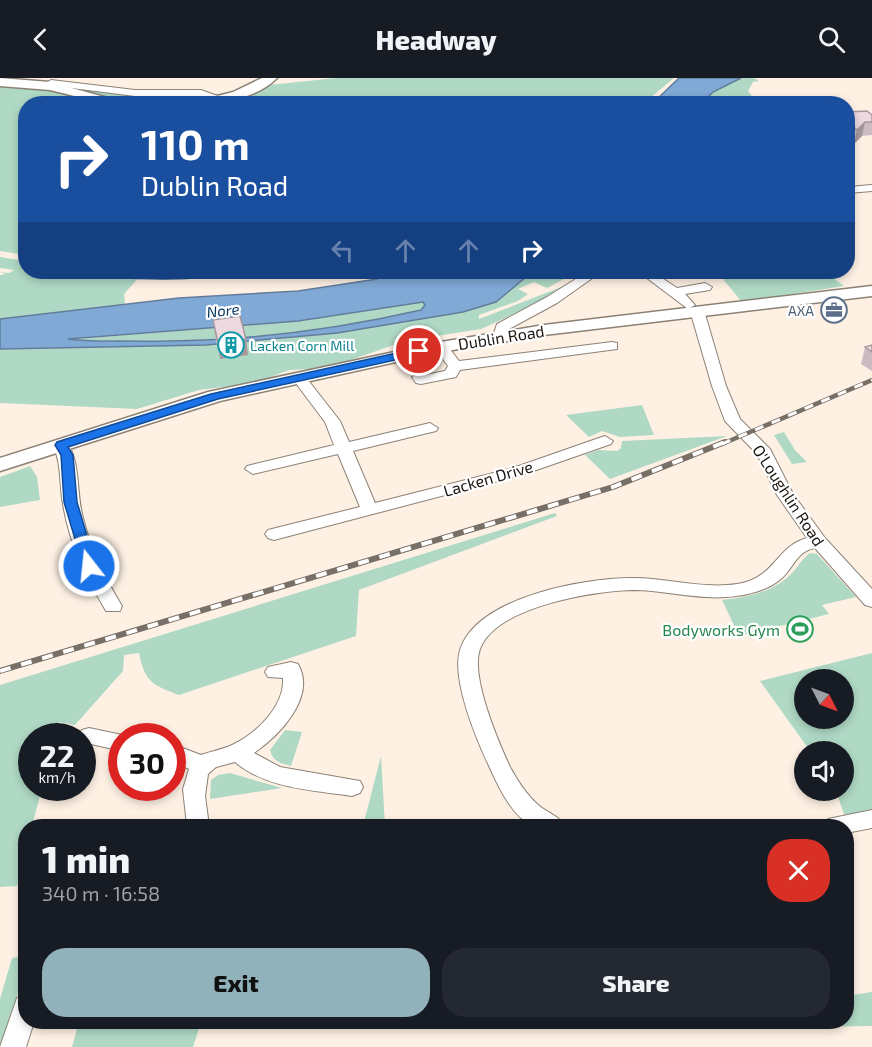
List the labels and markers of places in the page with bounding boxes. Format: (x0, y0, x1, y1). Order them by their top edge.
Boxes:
office icon: AXA (819, 295, 849, 325)
place label: AXA (788, 302, 814, 319)
pin (393, 325, 444, 376)
building icon: Lacken Corn Mill (216, 330, 246, 360)
place label: Lacken Corn Mill (250, 337, 355, 354)
sports icon: Bodyworks Gym (785, 614, 815, 644)
place label: Bodyworks Gym (662, 620, 780, 639)

